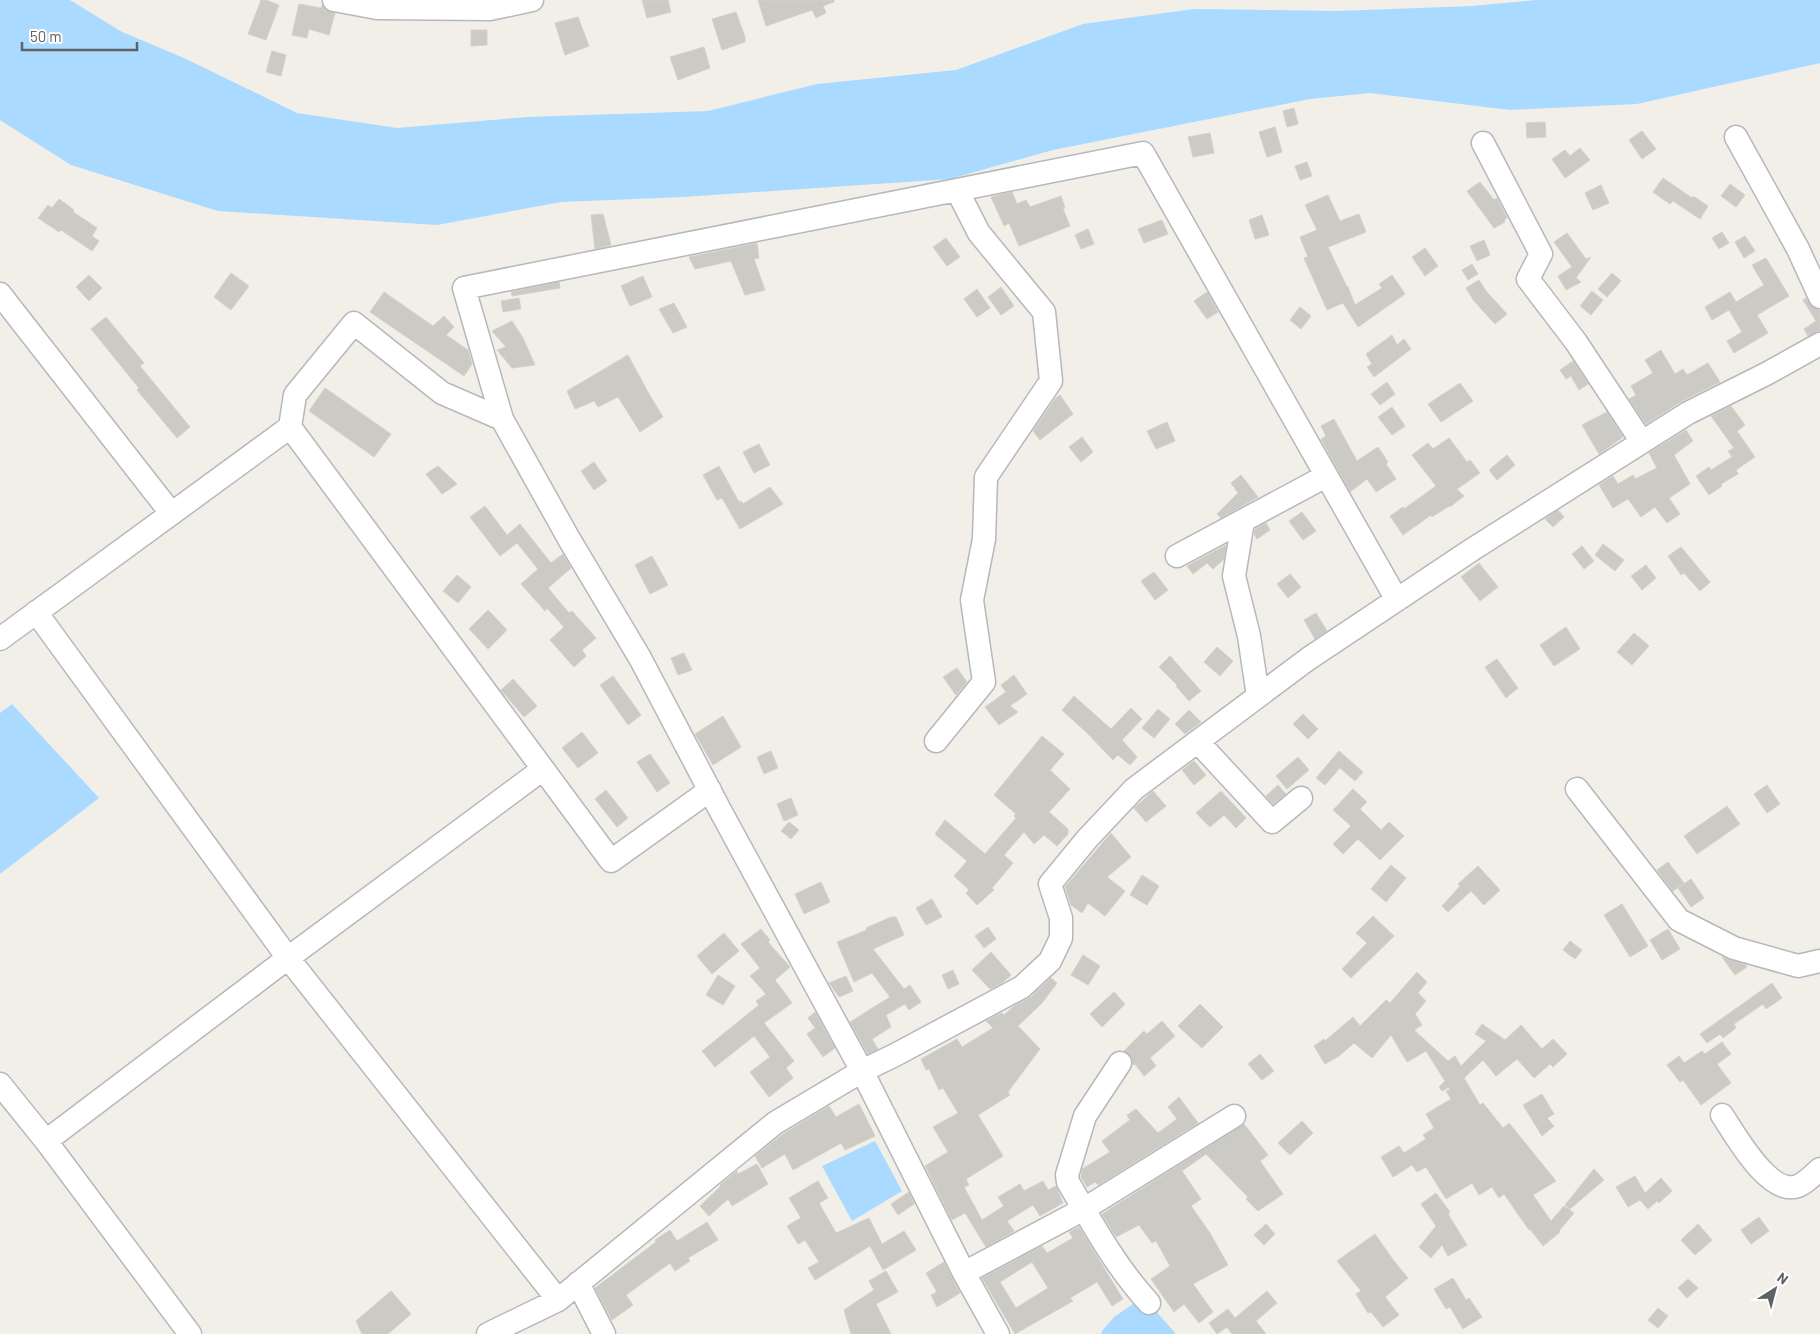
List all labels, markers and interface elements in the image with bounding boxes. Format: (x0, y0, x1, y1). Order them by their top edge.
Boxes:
scale bar (22, 20, 138, 52)
text: 50 m (30, 27, 62, 45)
north arrow (1750, 1264, 1800, 1314)
text: N (1774, 1268, 1792, 1288)

